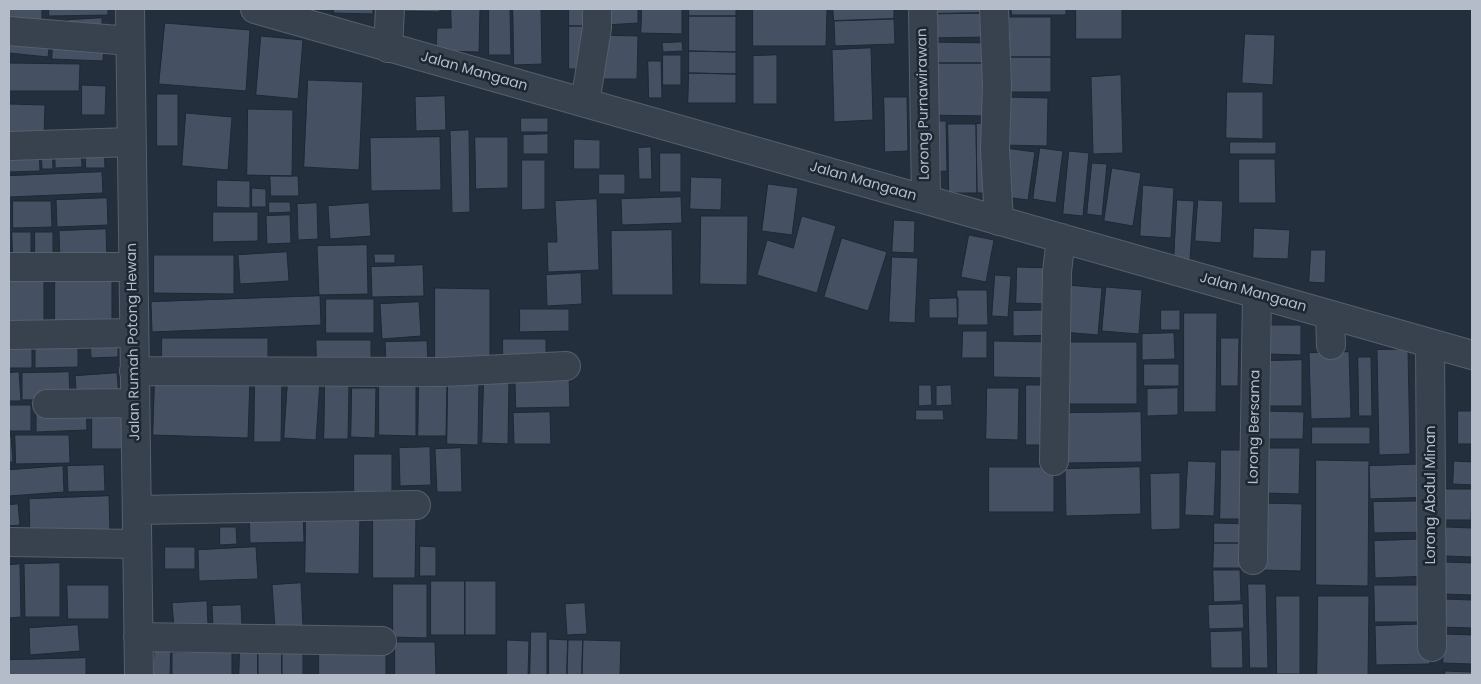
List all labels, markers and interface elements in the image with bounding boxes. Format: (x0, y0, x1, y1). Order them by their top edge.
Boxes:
street label: Lorong Purnawirawan (914, 28, 934, 180)
street label: Jalan Mangaan (419, 49, 529, 95)
street label: Jalan Mangaan (808, 159, 918, 205)
street label: Jalan Rumah Potong Hewan (124, 243, 144, 441)
street label: Jalan Mangaan (1198, 270, 1308, 316)
street label: Lorong Bersama (1246, 370, 1264, 484)
street label: Lorong Abdul Minan (1423, 426, 1439, 564)

